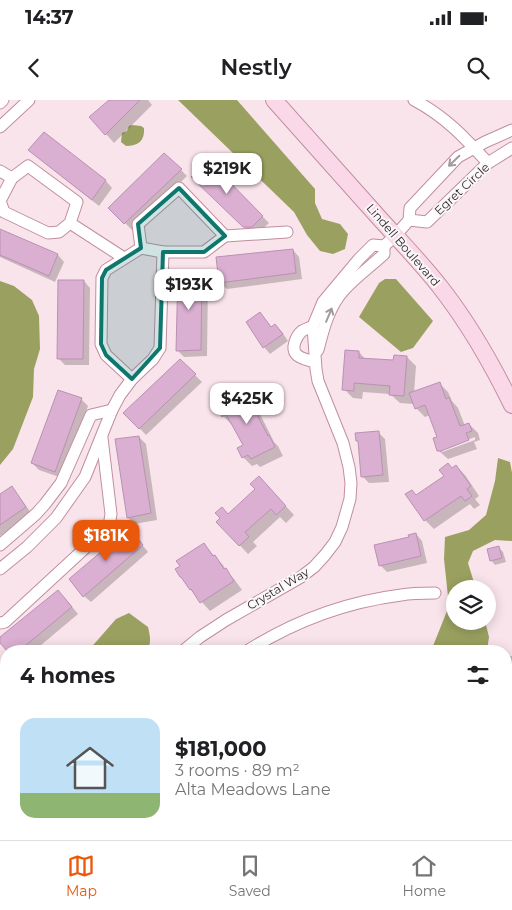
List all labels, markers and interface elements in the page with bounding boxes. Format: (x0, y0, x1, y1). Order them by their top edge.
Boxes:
text: 14:37 (25, 6, 74, 29)
icon: back (20, 54, 48, 82)
text: Nestly (220, 54, 292, 81)
icon: search (464, 54, 492, 82)
pin: $219K (192, 152, 262, 195)
one-way arrow (448, 155, 461, 167)
text: $219K (203, 159, 251, 178)
street label: Egret Circle (431, 159, 492, 218)
street label: Lindell Boulevard (363, 200, 443, 289)
pin: $193K (154, 268, 224, 311)
text: $193K (165, 275, 213, 294)
one-way arrow (325, 308, 335, 323)
pin: $425K (212, 382, 282, 425)
text: $425K (221, 389, 273, 408)
pin: $181K (71, 520, 141, 562)
text: $181K (84, 526, 129, 545)
street label: Crystal Way (244, 564, 312, 613)
map controls (446, 580, 496, 630)
button: layers (446, 580, 496, 630)
icon: filters (464, 661, 492, 689)
text: 4 homes (20, 663, 115, 688)
text: $181,000 (175, 736, 267, 761)
icon: home (60, 738, 120, 798)
text: 3 rooms · 89 m² (175, 761, 300, 780)
text: Alta Meadows Lane (175, 780, 331, 799)
tab: Map (66, 852, 97, 900)
tab: Saved (229, 852, 271, 900)
tab: Home (403, 852, 446, 900)

